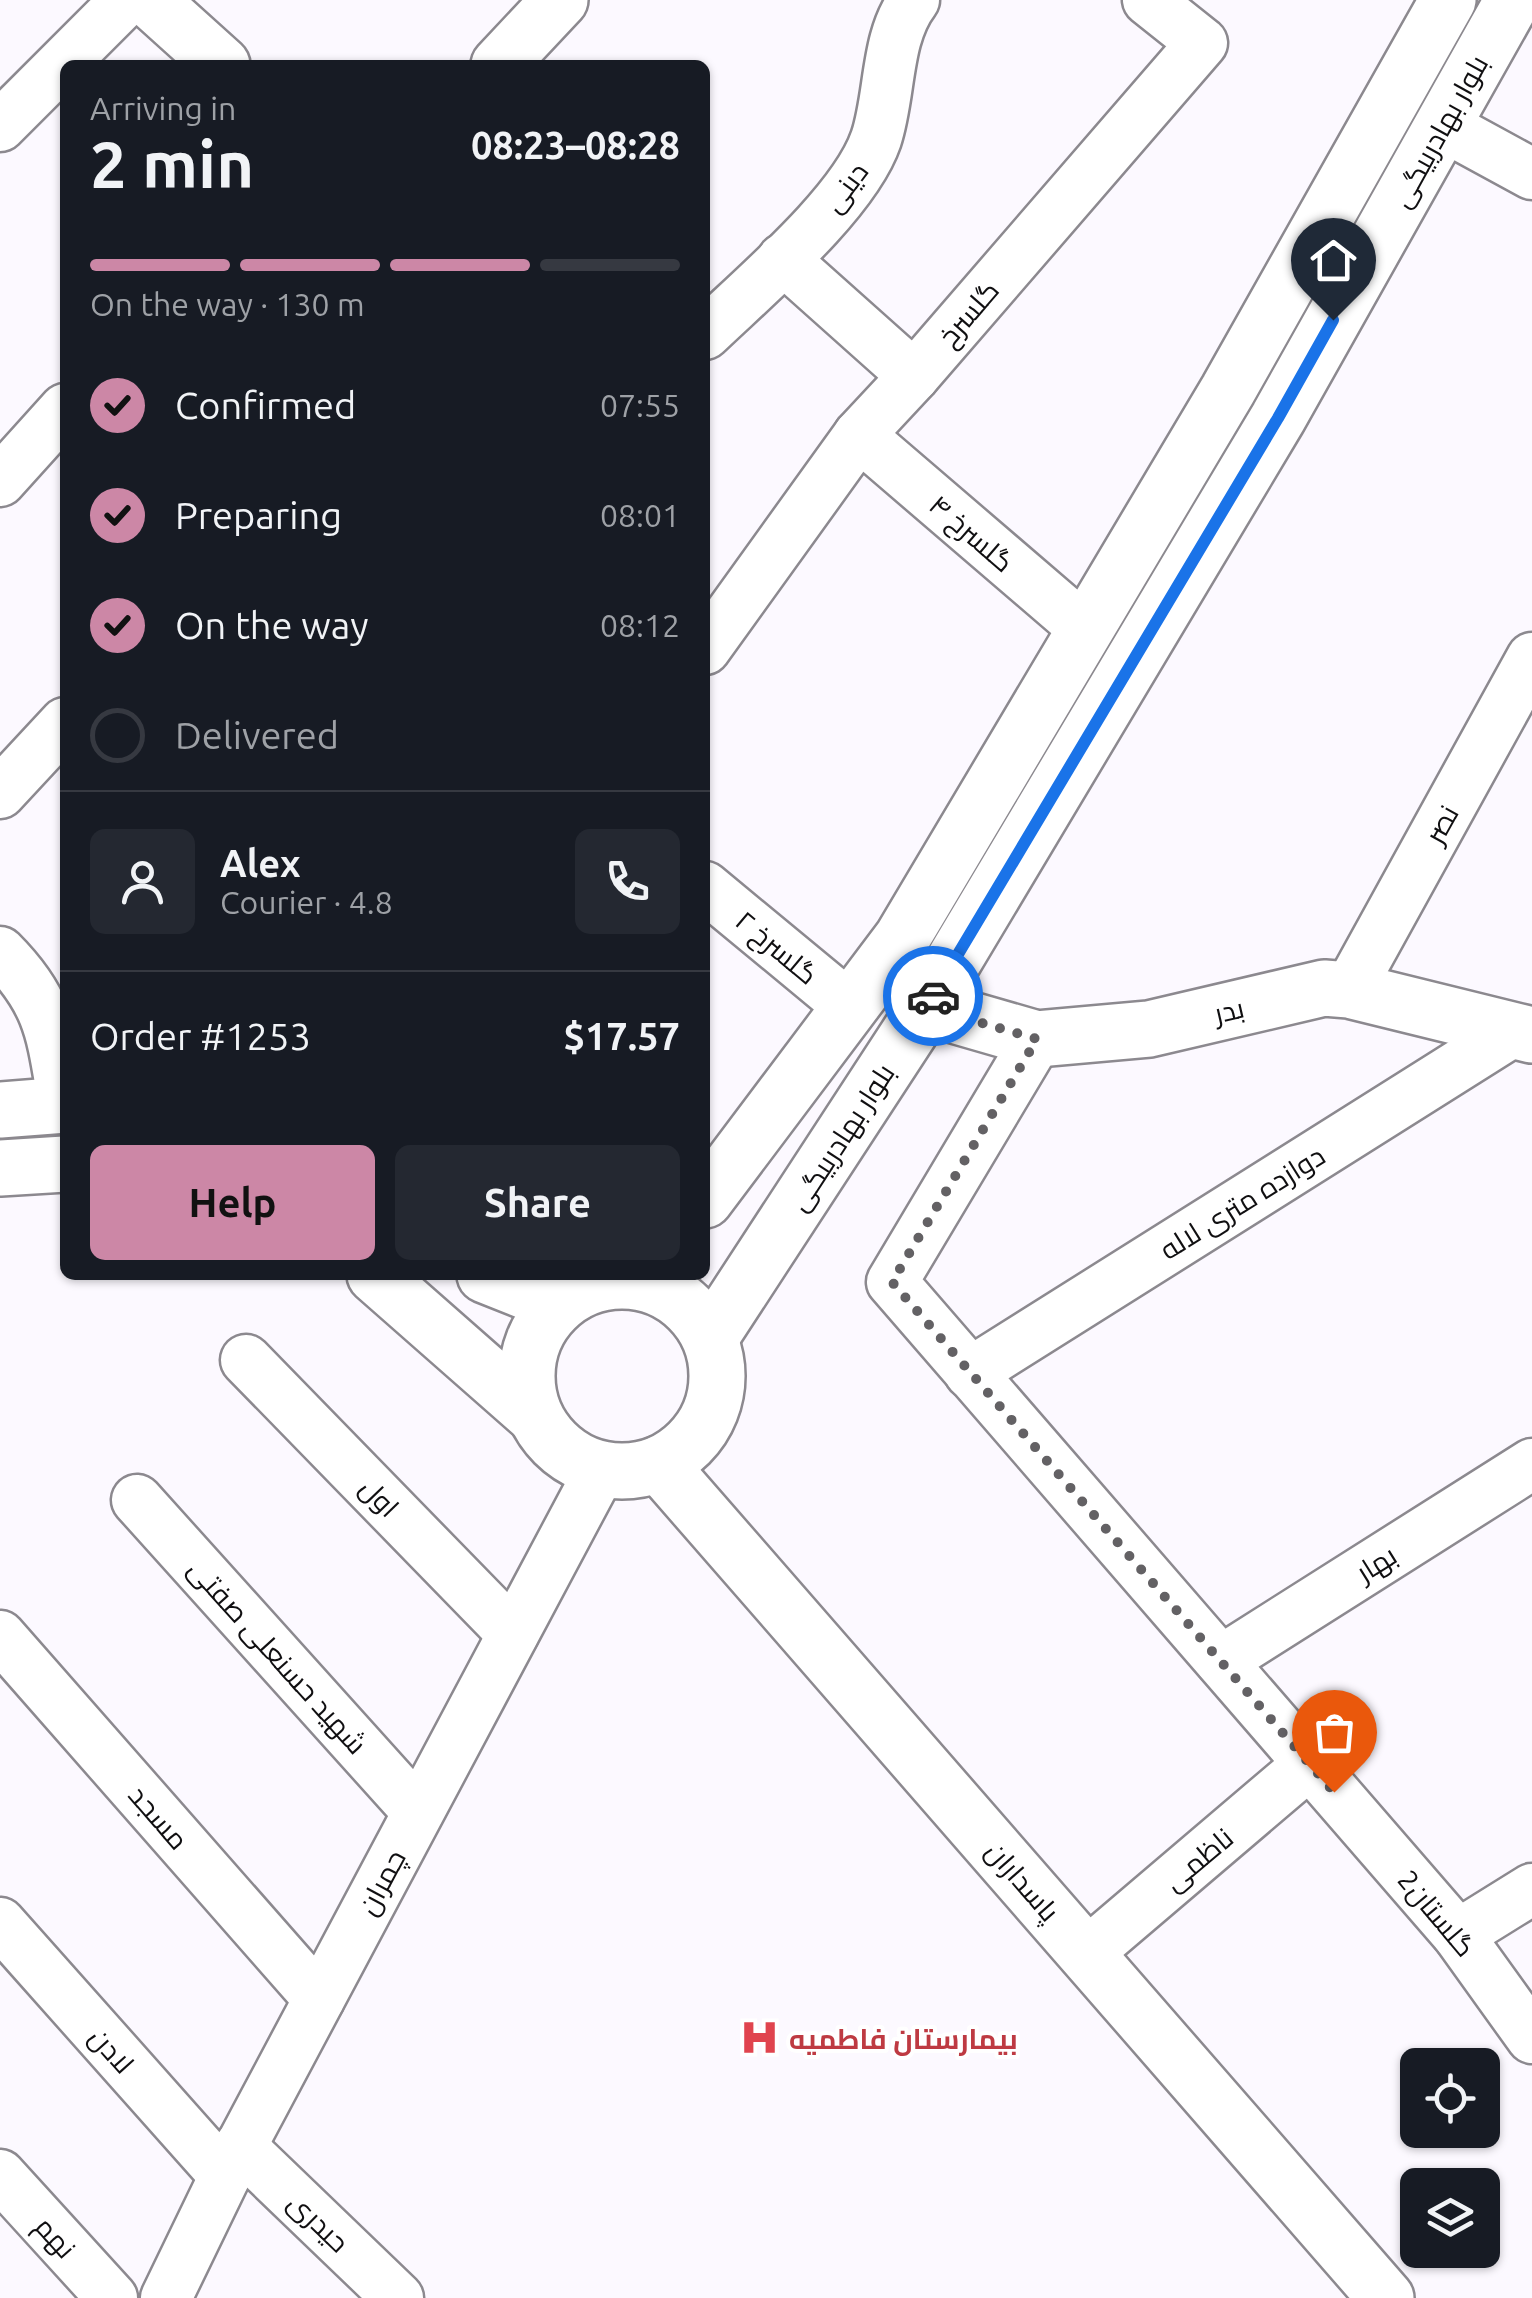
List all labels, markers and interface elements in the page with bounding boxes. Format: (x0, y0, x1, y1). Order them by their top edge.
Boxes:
street label: بلوار بهادربیگی (1384, 50, 1495, 213)
text: Arriving in (90, 90, 236, 126)
text: 08:23–08:28 (471, 124, 680, 166)
text: 2 min (90, 127, 254, 200)
street label: دینی (816, 156, 875, 219)
pin (1291, 218, 1376, 321)
icon: home (1306, 233, 1361, 288)
street label: گلسرخ (931, 274, 1008, 354)
text: On the way · 130 m (90, 286, 365, 322)
icon: check (90, 378, 145, 433)
text: Confirmed (175, 384, 356, 426)
text: 07:55 (600, 387, 680, 423)
icon: check (90, 488, 145, 543)
street label: گلسرخ ۴ (921, 488, 1020, 581)
text: Preparing (175, 494, 342, 536)
text: 08:01 (600, 497, 680, 533)
icon: check (90, 598, 145, 653)
text: On the way (175, 604, 368, 646)
text: 08:12 (600, 607, 680, 643)
text: Delivered (175, 714, 339, 756)
street label: نصر (1417, 800, 1465, 851)
button: person (90, 829, 195, 934)
button: phone (575, 829, 680, 934)
text: Alex (220, 842, 301, 884)
text: Courier · 4.8 (220, 884, 393, 920)
street label: گلسرخ ۲ (727, 904, 824, 993)
courier (883, 946, 983, 1046)
icon: car (906, 969, 961, 1024)
street label: بدر (1209, 992, 1247, 1030)
text: Order #1253 (90, 1015, 311, 1057)
text: $17.57 (563, 1015, 680, 1057)
street label: بلوار بهادربیگی (782, 1058, 902, 1217)
street label: دوازده متری لاله (1154, 1139, 1331, 1267)
button: Help (90, 1145, 375, 1260)
button: Share (395, 1145, 680, 1260)
street label: اول (353, 1471, 406, 1524)
street label: بهار (1348, 1539, 1403, 1590)
street label: شهید حسنعلی صفتی (181, 1553, 373, 1761)
pin (1292, 1690, 1377, 1793)
icon: bag (1307, 1705, 1362, 1760)
street label: مسجد (123, 1779, 195, 1855)
street label: ناظمی (1157, 1821, 1240, 1898)
street label: پاسداران (977, 1835, 1066, 1930)
street label: چمران (351, 1844, 414, 1922)
street label: گلستان2 (1391, 1864, 1482, 1964)
hospital icon: بیمارستان فاطمیه (738, 2017, 780, 2059)
street label: لادن (82, 2021, 140, 2080)
place label: بیمارستان فاطمیه (789, 2023, 1018, 2056)
map controls (1400, 2048, 1500, 2268)
button: locate (1400, 2048, 1500, 2148)
button: layers (1400, 2168, 1500, 2268)
street label: حیدری (281, 2186, 355, 2259)
street label: نهم (26, 2210, 82, 2267)

